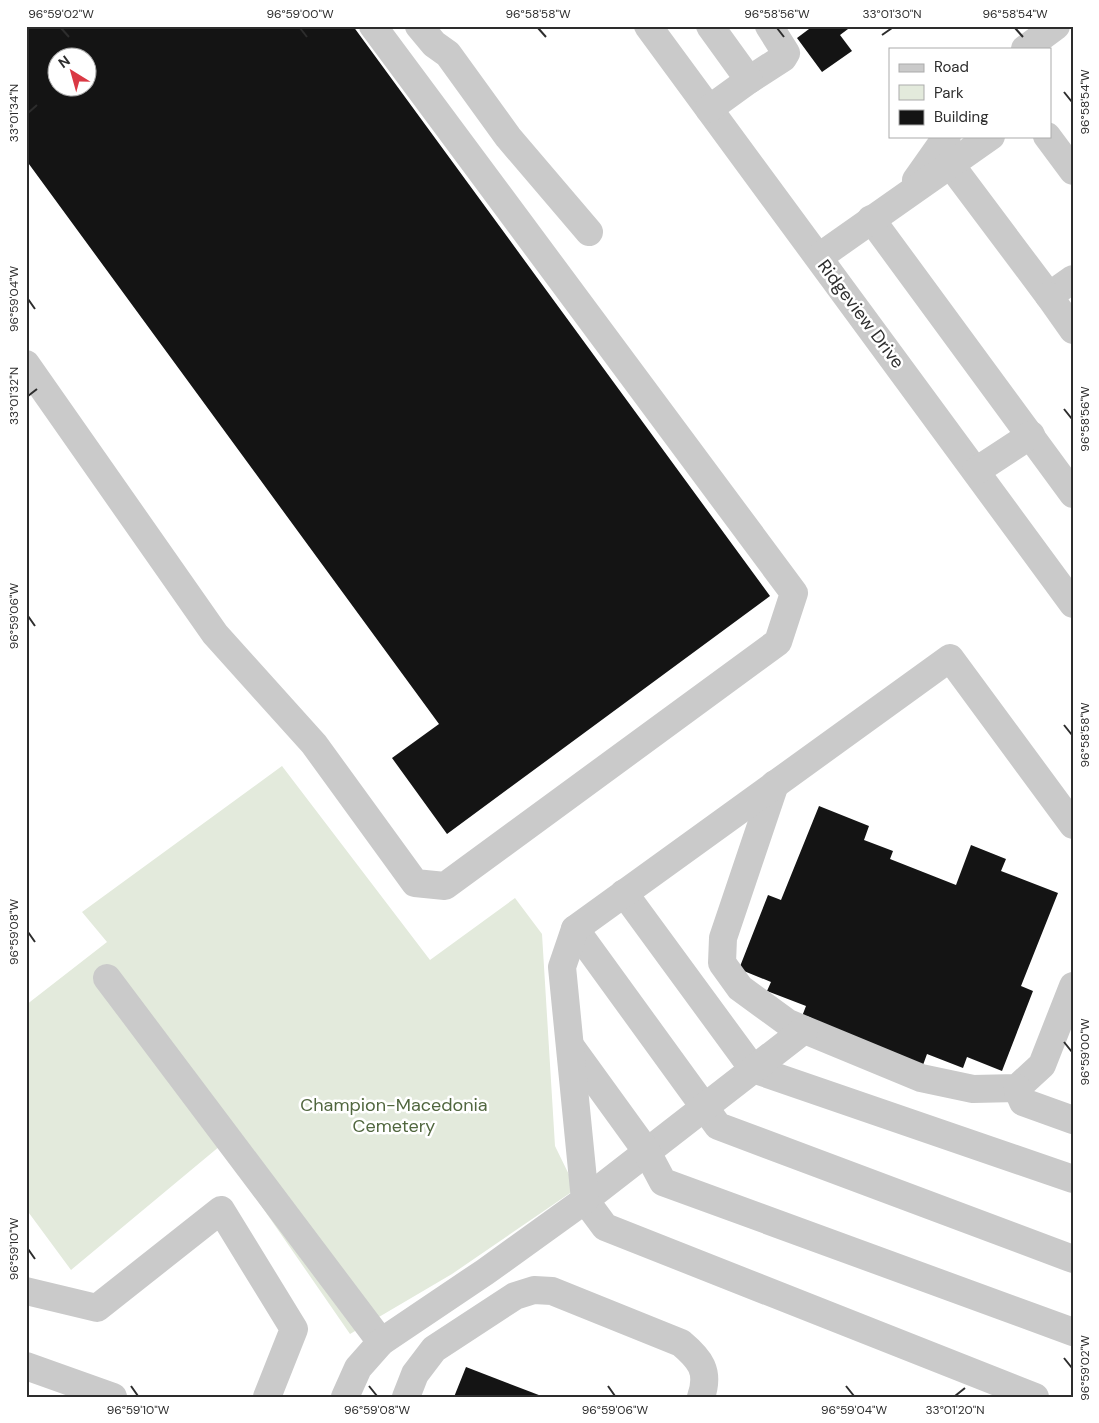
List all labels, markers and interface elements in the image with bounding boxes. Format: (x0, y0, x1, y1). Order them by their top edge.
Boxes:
text: 96°59'02"W (28, 6, 94, 22)
text: 96°59'00"W (266, 6, 334, 22)
text: 96°58'58"W (505, 6, 571, 22)
text: 96°58'56"W (744, 6, 810, 22)
text: 33°01'30"N (862, 6, 922, 22)
text: 96°58'54"W (982, 6, 1048, 22)
north arrow (48, 48, 98, 98)
legend (889, 48, 1052, 138)
text: N (55, 51, 74, 72)
text: Road (934, 57, 969, 77)
text: 96°58'54"W (1077, 69, 1093, 135)
text: Park (934, 83, 964, 103)
text: 33°01'34"N (6, 84, 22, 142)
text: Building (934, 107, 989, 127)
street label: Ridgeview Drive (812, 255, 910, 373)
text: 96°59'04"W (6, 266, 22, 332)
text: 33°01'32"N (6, 367, 22, 425)
text: 96°58'56"W (1077, 386, 1093, 452)
text: 96°59'06"W (6, 582, 22, 649)
text: 96°58'58"W (1077, 702, 1093, 768)
text: 96°59'08"W (6, 899, 22, 965)
text: 96°59'00"W (1077, 1018, 1093, 1086)
park label: Champion-Macedonia Cemetery (300, 1093, 488, 1138)
text: 96°59'10"W (6, 1217, 22, 1280)
text: 96°59'02"W (1077, 1335, 1093, 1401)
text: 96°59'10"W (107, 1402, 170, 1418)
text: 96°59'08"W (344, 1402, 410, 1418)
text: 96°59'06"W (582, 1402, 649, 1418)
text: 96°59'04"W (821, 1402, 887, 1418)
text: 33°01'20"N (926, 1402, 984, 1418)

